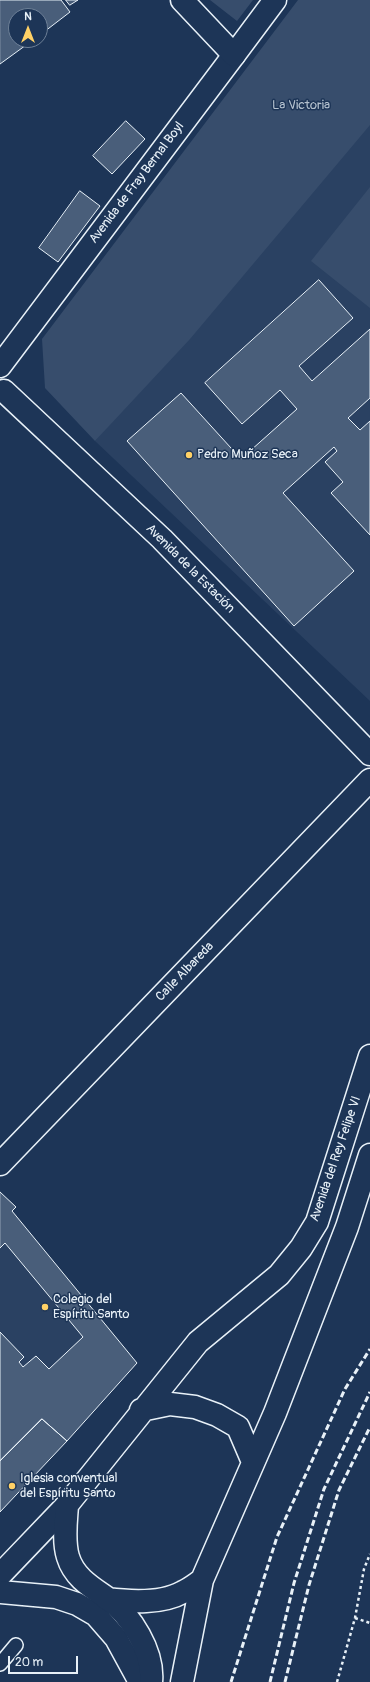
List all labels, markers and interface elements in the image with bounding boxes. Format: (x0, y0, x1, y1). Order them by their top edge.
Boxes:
north arrow (8, 8, 48, 48)
text: N (24, 10, 32, 23)
park label: La Victoria (272, 98, 330, 114)
street label: Avenida de Fray Bernal Boyl (86, 119, 188, 247)
place label: Pedro Muñoz Seca (197, 447, 298, 463)
marker: Pedro Muñoz Seca (184, 450, 194, 460)
street label: Avenida de la Estación (142, 521, 238, 617)
street label: Calle Albareda (153, 939, 217, 1005)
street label: Avenida del Rey Felipe VI (307, 1094, 365, 1224)
place label: Colegio del Espíritu Santo (53, 1292, 130, 1323)
marker: Colegio del Espíritu Santo (40, 1302, 50, 1312)
place label: Iglesia conventual del Espíritu Santo (20, 1471, 118, 1502)
marker: Iglesia conventual del Espíritu Santo (7, 1481, 17, 1491)
scale bar (10, 1648, 80, 1674)
text: 20 m (15, 1655, 43, 1670)

